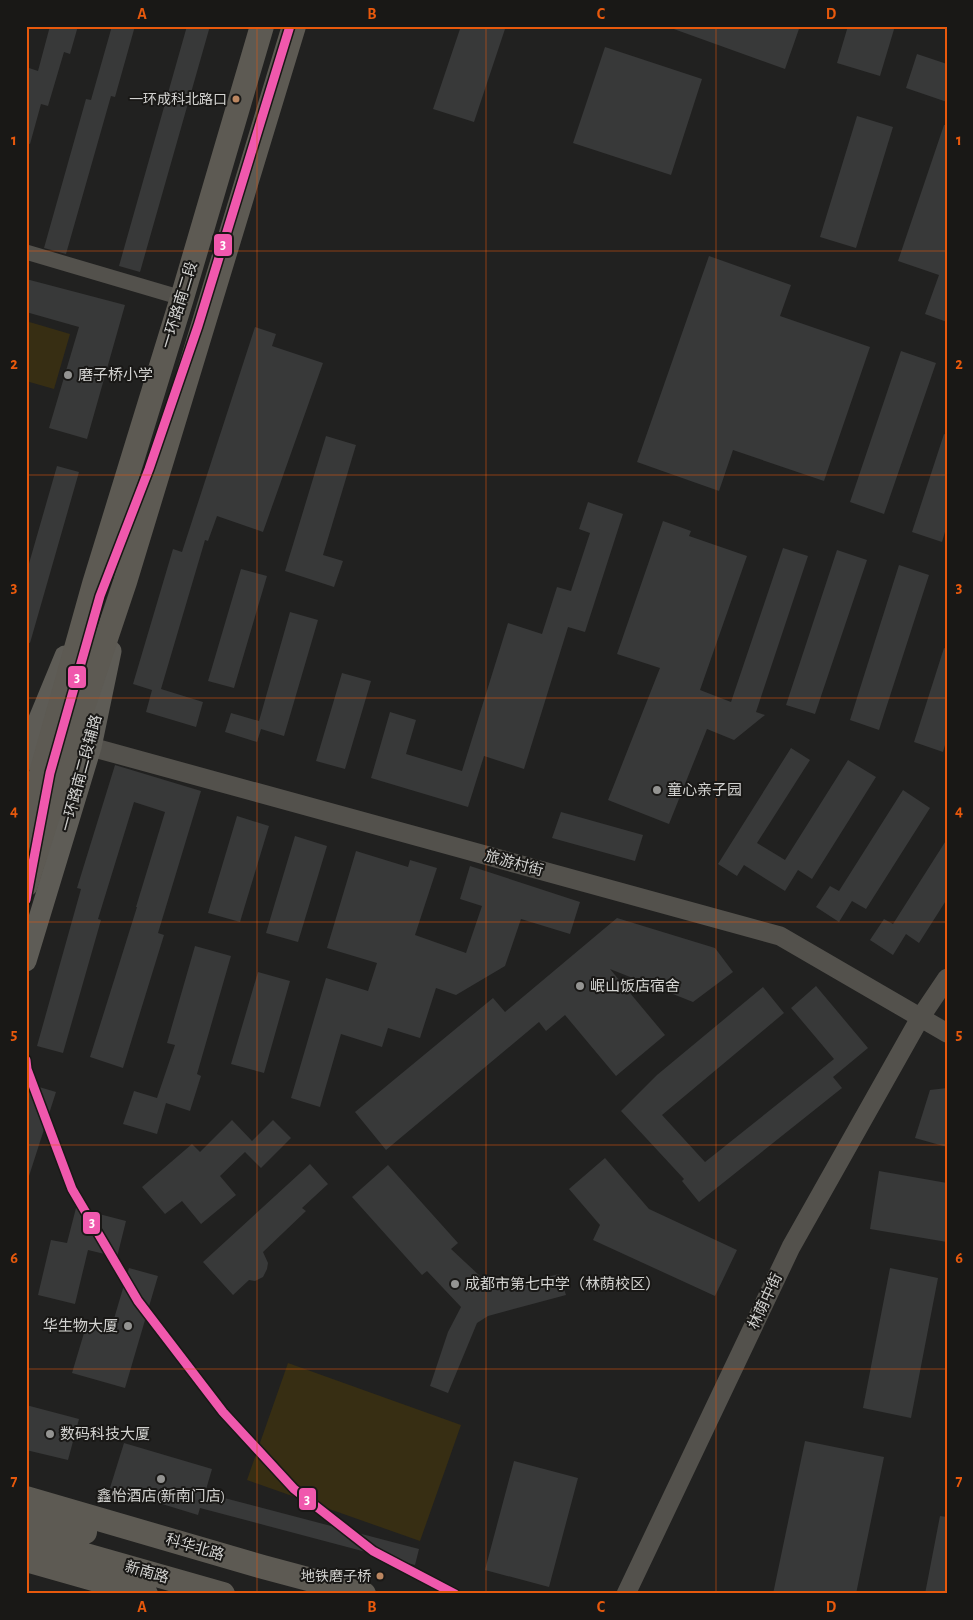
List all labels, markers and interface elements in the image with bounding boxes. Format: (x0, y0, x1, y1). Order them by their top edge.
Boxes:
text: A (137, 6, 147, 22)
text: B (367, 6, 377, 22)
text: C (597, 6, 606, 22)
text: D (826, 6, 837, 22)
place label: 一环成科北路口 (129, 91, 227, 107)
marker: 一环成科北路口 (231, 94, 241, 104)
text: 1 (11, 132, 17, 148)
text: 1 (956, 132, 962, 148)
line badge: 3 (213, 233, 233, 257)
text: 3 (220, 238, 226, 252)
street label: 一环路南二段 (158, 260, 200, 350)
text: 2 (10, 356, 18, 372)
text: 2 (955, 356, 963, 372)
place label: 磨子桥小学 (78, 367, 153, 383)
marker: 磨子桥小学 (62, 369, 74, 381)
text: 3 (11, 579, 18, 595)
text: 3 (956, 579, 963, 595)
line badge: 3 (67, 665, 87, 689)
text: 3 (74, 671, 80, 685)
street label: 一环路南二段辅路 (58, 713, 104, 833)
place label: 童心亲子园 (667, 782, 742, 798)
marker: 童心亲子园 (651, 784, 663, 796)
text: 4 (10, 803, 18, 819)
text: 4 (955, 803, 963, 819)
street label: 旅游村街 (483, 847, 545, 878)
place label: 岷山饭店宿舍 (590, 978, 680, 994)
marker: 岷山饭店宿舍 (574, 980, 586, 992)
text: 5 (11, 1026, 18, 1042)
text: 5 (956, 1026, 963, 1042)
line badge: 3 (82, 1211, 101, 1235)
text: 3 (89, 1216, 95, 1230)
text: 6 (10, 1250, 18, 1266)
text: 6 (955, 1250, 963, 1266)
street label: 林荫中街 (745, 1270, 785, 1332)
place label: 成都市第七中学（林荫校区） (465, 1275, 660, 1292)
marker: 成都市第七中学（林荫校区） (449, 1278, 461, 1290)
place label: 华生物大厦 (43, 1317, 118, 1334)
marker: 华生物大厦 (122, 1320, 134, 1332)
place label: 数码科技大厦 (60, 1426, 150, 1442)
marker: 数码科技大厦 (44, 1428, 56, 1440)
text: 7 (11, 1473, 18, 1489)
marker: 鑫怡酒店(新南门店) (155, 1473, 167, 1485)
text: 7 (956, 1473, 963, 1489)
place label: 鑫怡酒店(新南门店) (97, 1487, 225, 1504)
line badge: 3 (298, 1487, 317, 1511)
text: 3 (304, 1493, 310, 1507)
street label: 科华北路 (164, 1530, 226, 1563)
street label: 新南路 (123, 1558, 171, 1586)
place label: 地铁磨子桥 (301, 1569, 371, 1584)
marker: 地铁磨子桥 (375, 1571, 385, 1581)
text: A (137, 1599, 147, 1615)
text: B (367, 1599, 377, 1615)
text: C (597, 1599, 606, 1615)
text: D (826, 1599, 837, 1615)

